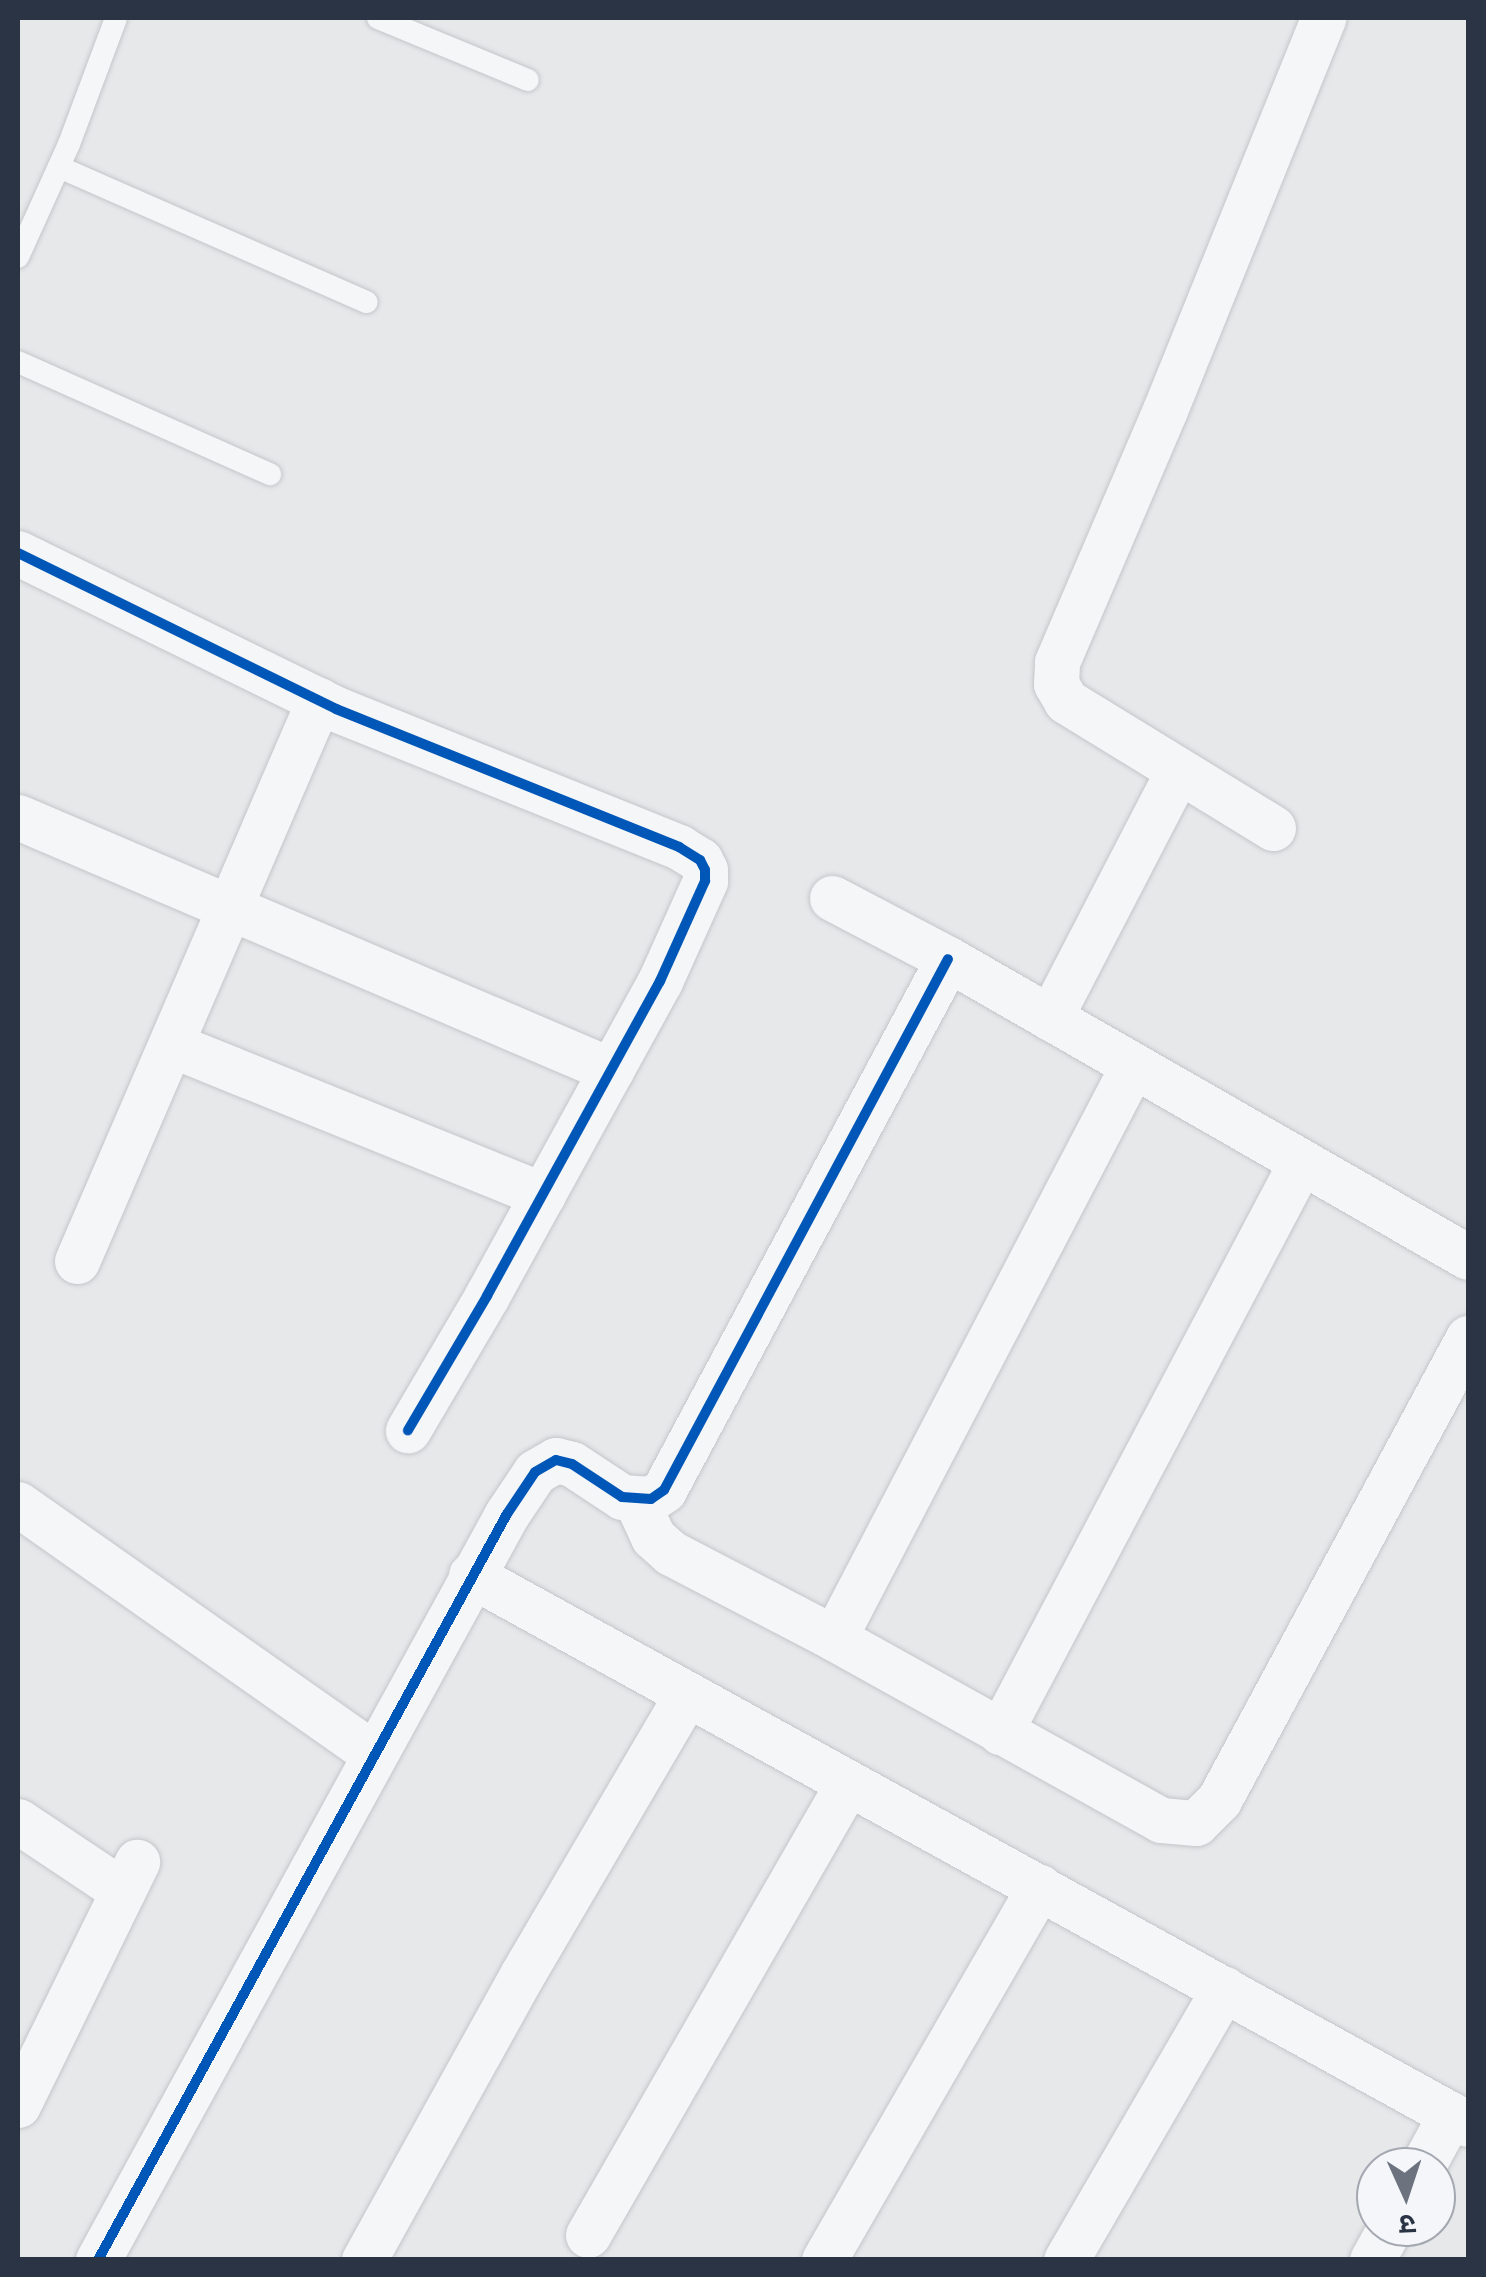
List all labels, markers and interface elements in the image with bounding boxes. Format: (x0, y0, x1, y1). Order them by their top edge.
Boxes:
north arrow (1356, 2147, 1456, 2247)
text: उ (1398, 2207, 1417, 2243)

